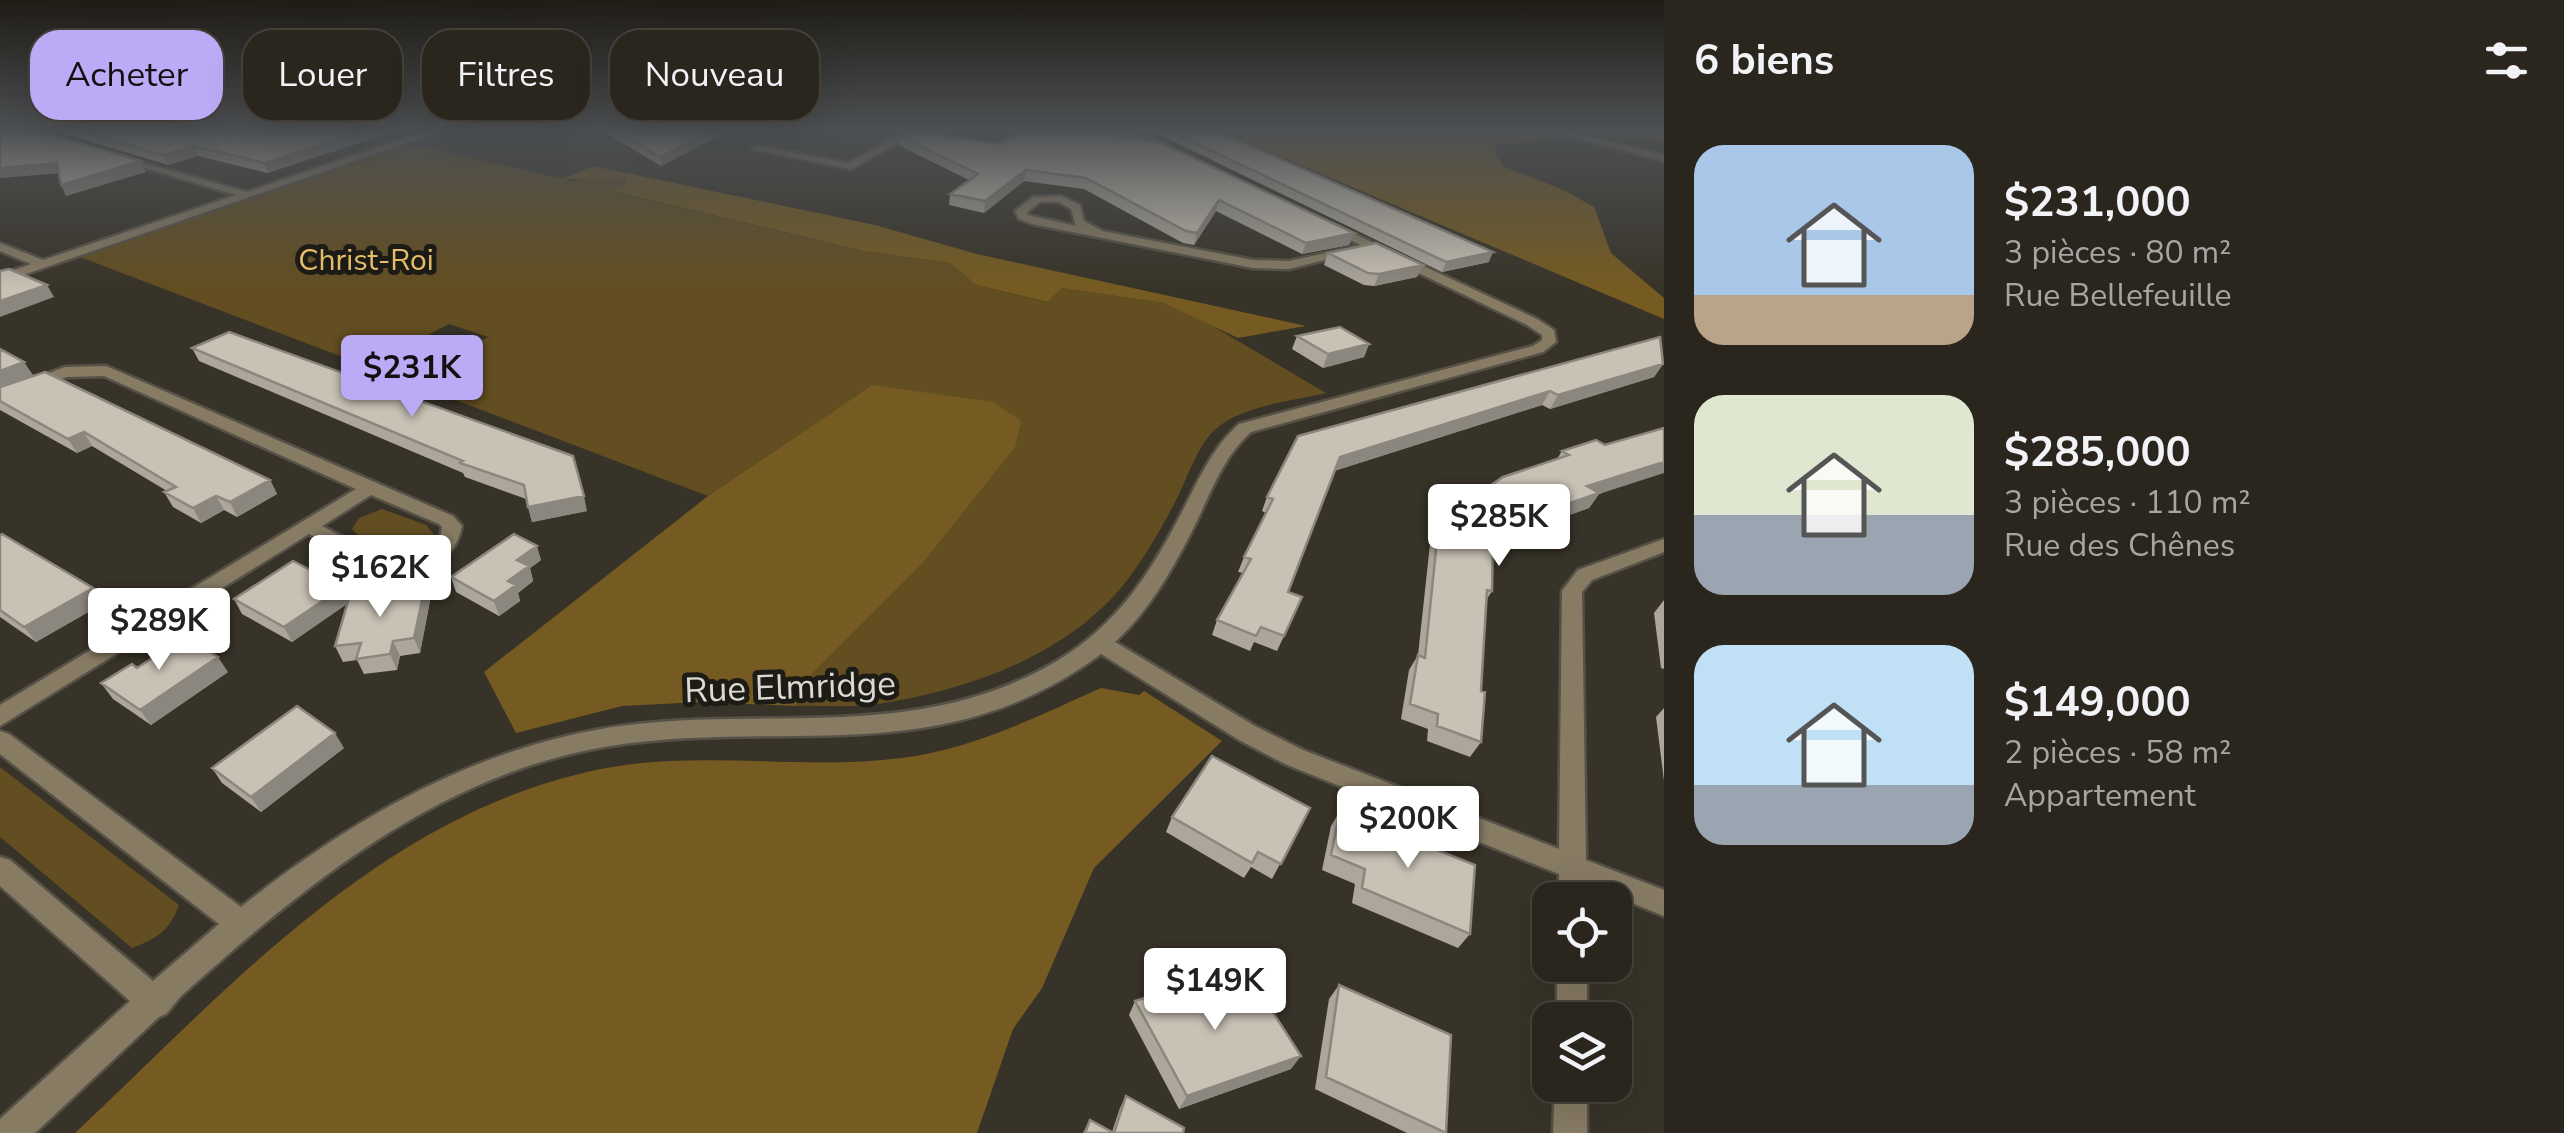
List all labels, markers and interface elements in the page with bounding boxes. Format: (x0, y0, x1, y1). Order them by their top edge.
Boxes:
chip: Acheter (30, 30, 223, 120)
chip: Louer (243, 30, 402, 120)
chip: Filtres (422, 30, 590, 120)
chip: Nouveau (610, 30, 819, 120)
text: 6 biens (1694, 32, 1834, 89)
icon: filters (2479, 33, 2534, 88)
text: $231,000 (2004, 174, 2191, 231)
icon: home (1774, 185, 1894, 305)
text: 3 pièces · 80 m² (2004, 231, 2231, 274)
park label: Christ-Roi (298, 240, 434, 281)
text: Rue Bellefeuille (2004, 274, 2231, 317)
pin: $231K (342, 335, 482, 420)
text: $231K (363, 346, 461, 389)
text: $285,000 (2004, 424, 2191, 481)
icon: home (1774, 435, 1894, 555)
text: 3 pièces · 110 m² (2004, 481, 2251, 524)
pin: $285K (1429, 484, 1569, 569)
text: $285K (1450, 495, 1548, 538)
text: Rue des Chênes (2004, 524, 2235, 567)
pin: $162K (310, 535, 450, 620)
text: $162K (331, 546, 429, 589)
pin: $289K (89, 588, 229, 673)
text: $289K (110, 599, 208, 642)
street label: Rue Elmridge (683, 660, 897, 714)
text: $149,000 (2004, 674, 2191, 731)
icon: home (1774, 685, 1894, 805)
text: 2 pièces · 58 m² (2004, 731, 2231, 774)
text: Appartement (2004, 774, 2196, 817)
pin: $200K (1338, 786, 1478, 871)
text: $200K (1359, 797, 1457, 840)
map controls (1532, 882, 1632, 1102)
button: locate (1532, 882, 1632, 982)
pin: $149K (1145, 948, 1285, 1033)
text: $149K (1166, 959, 1264, 1002)
button: layers (1532, 1002, 1632, 1102)

